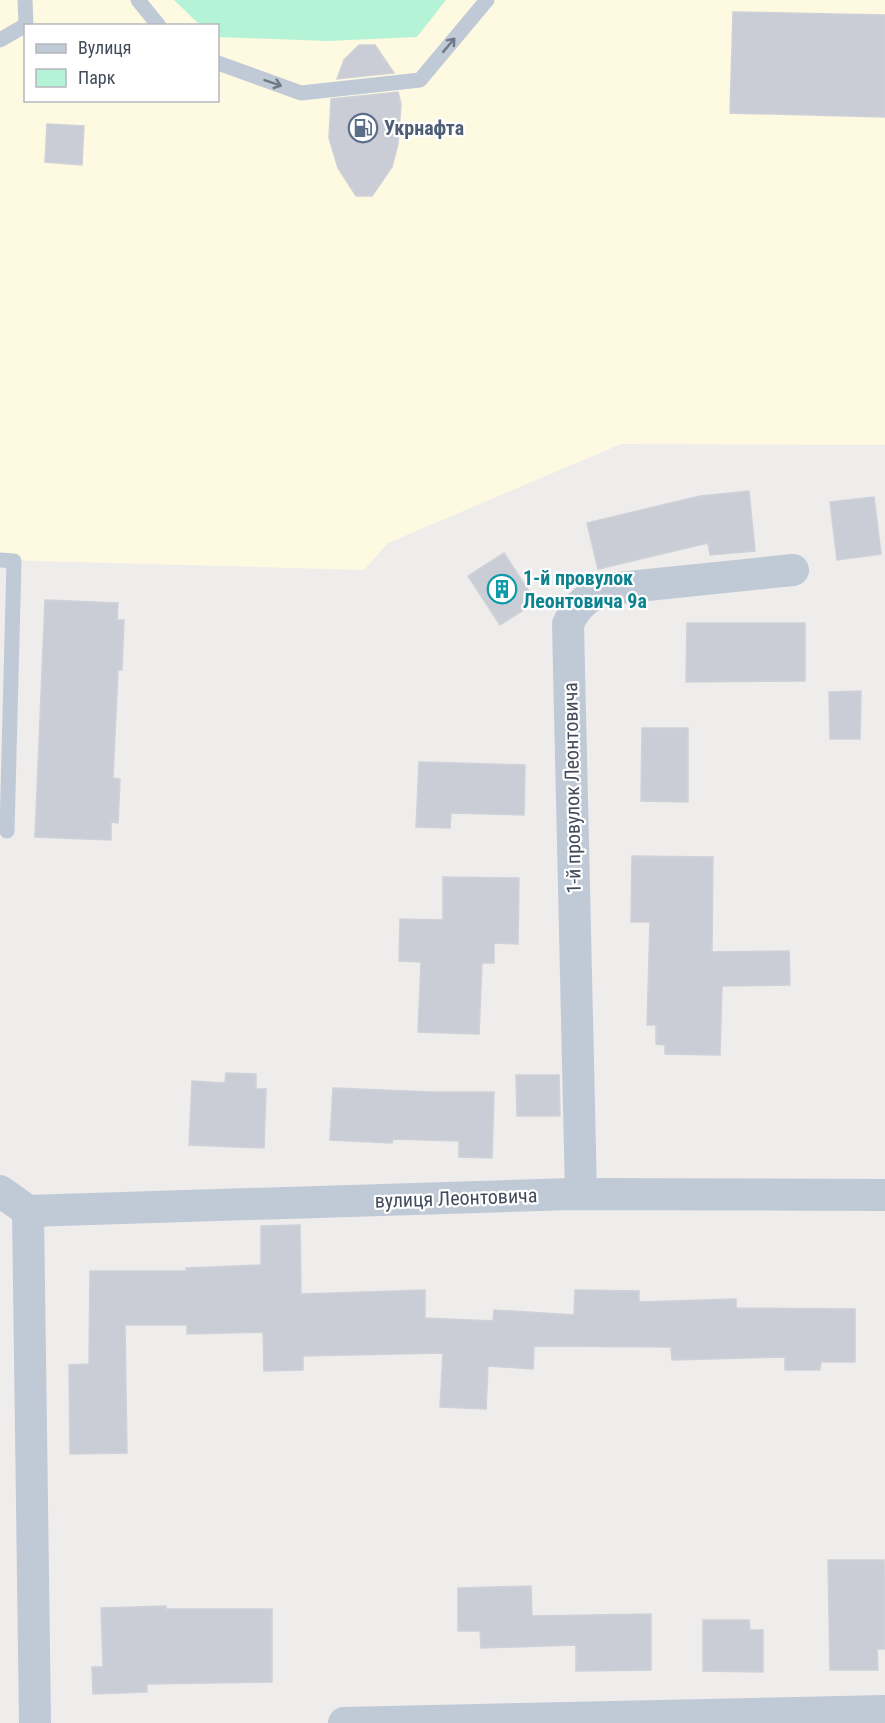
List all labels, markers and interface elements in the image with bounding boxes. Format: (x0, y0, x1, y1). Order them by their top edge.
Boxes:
legend (24, 24, 219, 102)
text: Вулиця (78, 37, 132, 58)
one-way arrow (442, 38, 456, 53)
text: Парк (78, 67, 116, 88)
one-way arrow (263, 78, 282, 89)
fuel station icon: Укрнафта (347, 112, 379, 144)
place label: Укрнафта (384, 116, 464, 140)
place label: 1-й провулок Леонтовича 9а (523, 566, 647, 613)
building icon: 1-й провулок Леонтовича 9а (486, 573, 518, 605)
street label: 1-й провулок Леонтовича (558, 682, 586, 894)
street label: вулиця Леонтовича (374, 1183, 538, 1213)

